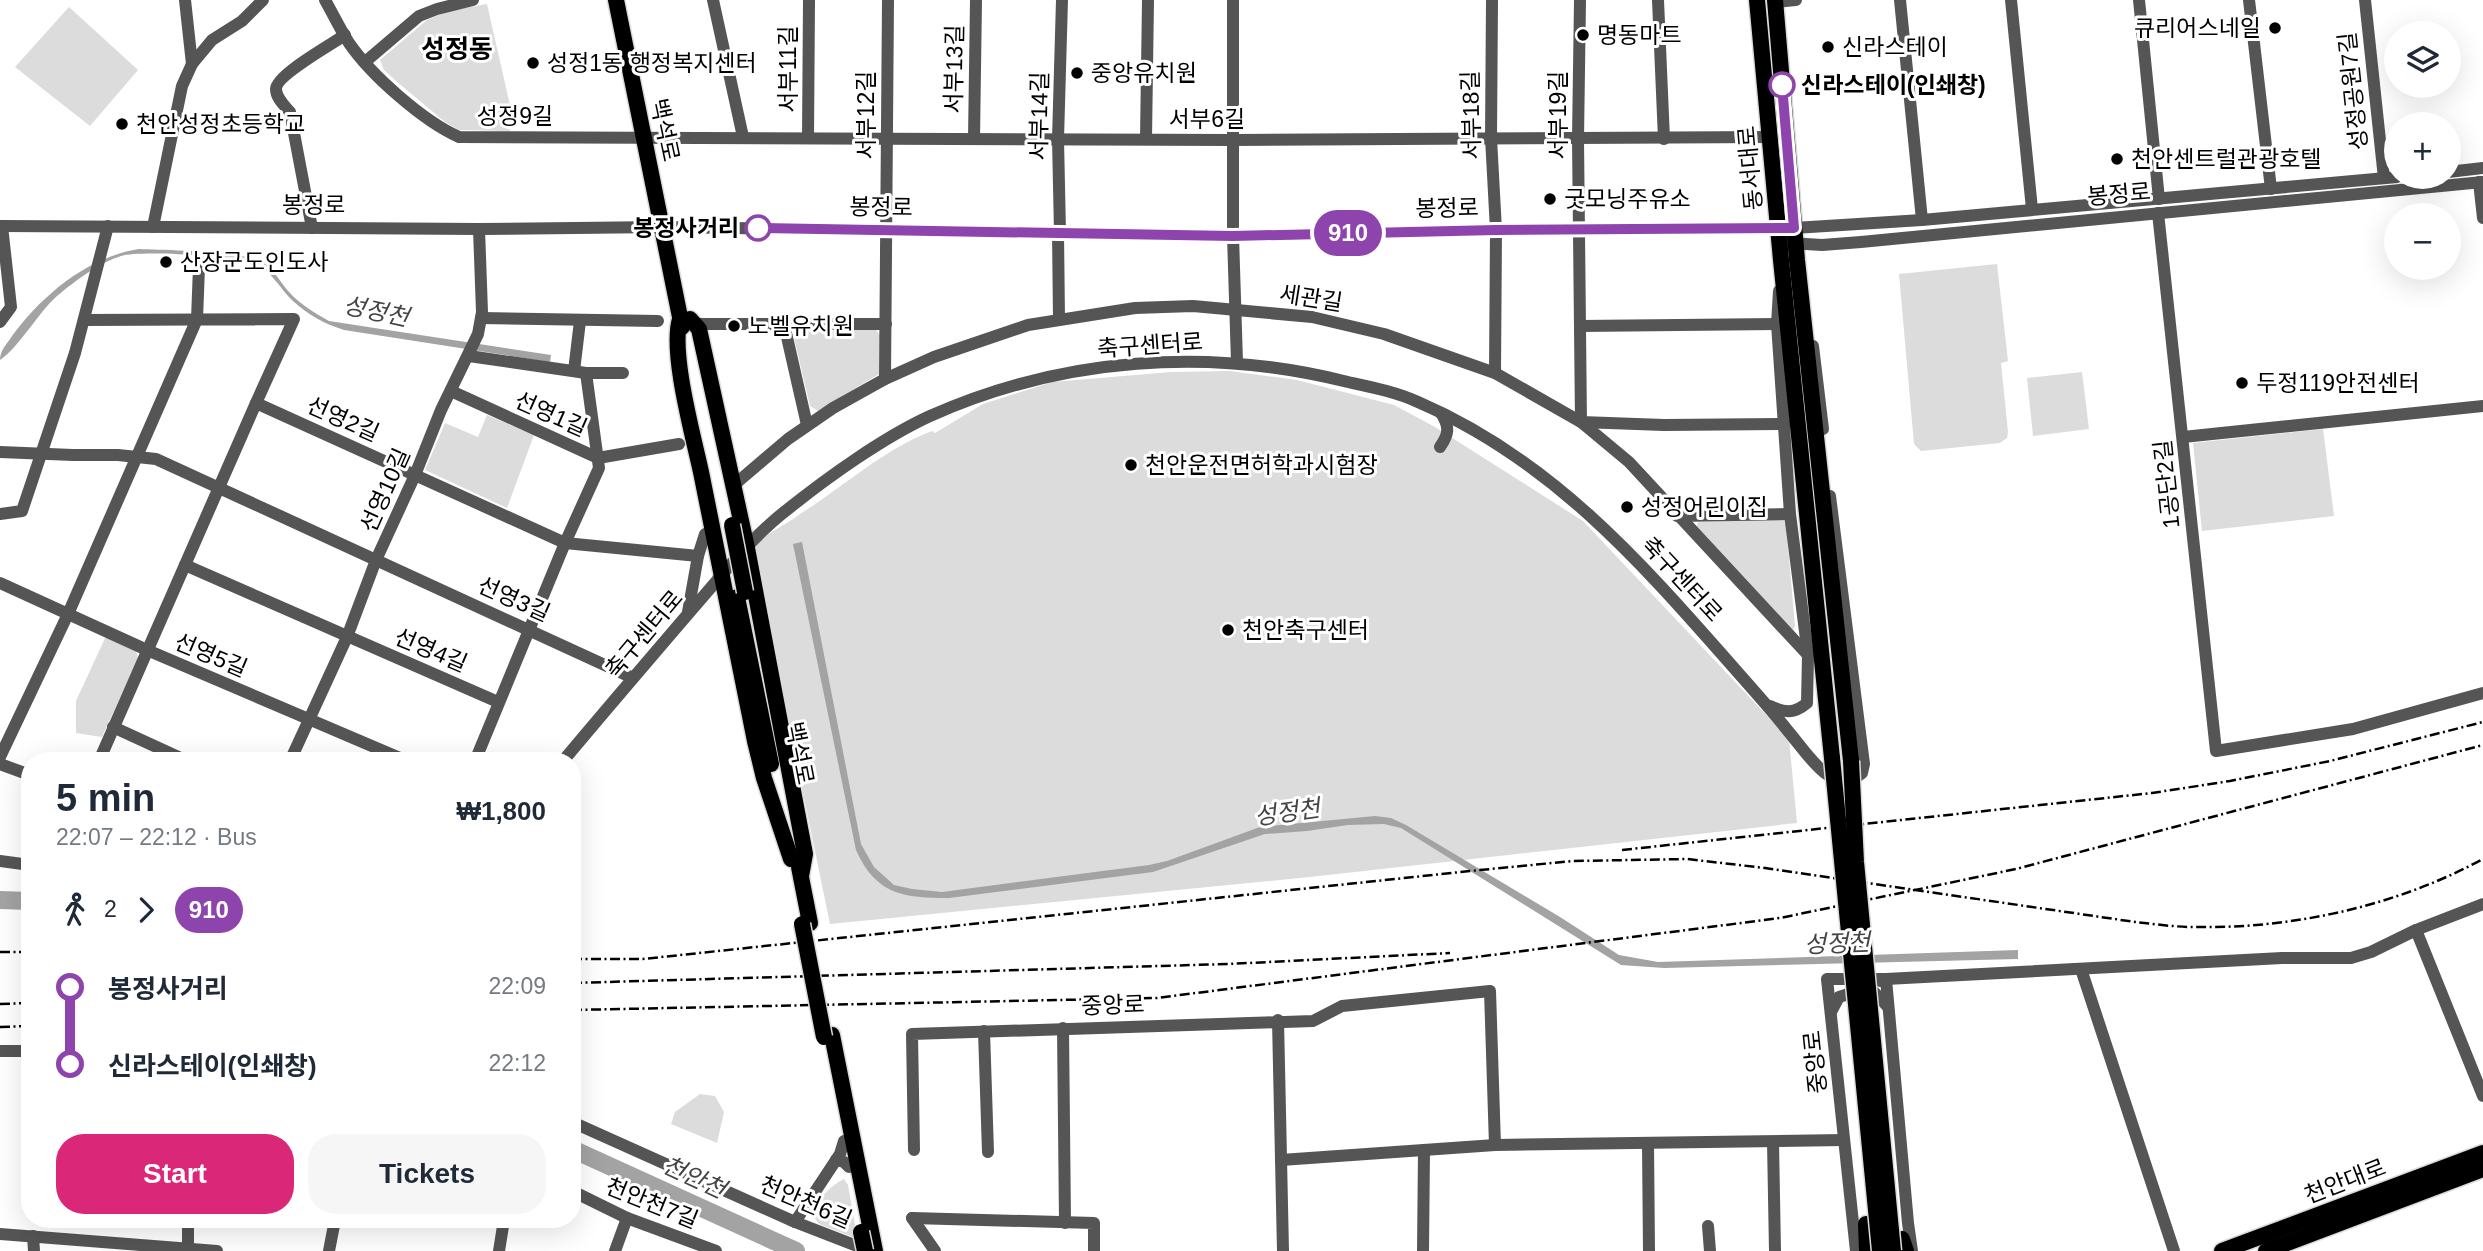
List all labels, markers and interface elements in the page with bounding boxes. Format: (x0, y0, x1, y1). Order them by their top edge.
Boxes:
place label: 큐리어스네일 (2134, 15, 2261, 41)
marker: 큐리어스네일 (2267, 20, 2283, 36)
map controls (2384, 21, 2461, 280)
button: layers (2384, 21, 2461, 98)
place label: 명동마트 (1597, 22, 1682, 48)
street label: 서부13길 (940, 24, 968, 114)
street label: 서부11길 (775, 25, 801, 113)
marker: 명동마트 (1575, 27, 1591, 43)
street label: 성정공원7길 (2334, 31, 2372, 151)
district label: 성정동 (421, 34, 493, 64)
place label: 신라스테이 (1842, 34, 1948, 60)
marker: 신라스테이 (1820, 39, 1836, 55)
place label: 성정1동 행정복지센터 (547, 50, 757, 76)
marker: 성정1동 행정복지센터 (525, 55, 541, 71)
place label: 중앙유치원 (1091, 60, 1197, 86)
marker: 중앙유치원 (1069, 65, 1085, 81)
street label: 서부12길 (853, 70, 879, 160)
street label: 서부18길 (1457, 70, 1485, 160)
street label: 서부19길 (1545, 70, 1571, 160)
street label: 서부14길 (1025, 71, 1053, 161)
marker: 신라스테이(인쇄창) (1769, 72, 1795, 98)
place label: 신라스테이(인쇄창) (1801, 72, 1986, 98)
street label: 백석로 (646, 96, 684, 164)
street label: 성정9길 (477, 103, 553, 129)
street label: 서부6길 (1169, 106, 1245, 132)
place label: 천안성정초등학교 (136, 111, 305, 137)
button: + (2384, 112, 2461, 189)
marker: 천안성정초등학교 (114, 116, 130, 132)
street label: 동서대로 (1733, 125, 1767, 211)
place label: 천안센트럴관광호텔 (2131, 146, 2321, 172)
marker: 천안센트럴관광호텔 (2109, 151, 2125, 167)
street label: 봉정로 (2086, 178, 2152, 210)
place label: 굿모닝주유소 (1564, 186, 1691, 212)
marker: 굿모닝주유소 (1542, 191, 1558, 207)
street label: 봉정로 (282, 192, 346, 218)
street label: 봉정로 (849, 193, 913, 221)
street label: 봉정로 (1415, 194, 1479, 222)
button: − (2384, 203, 2461, 280)
line badge: 910 (1308, 210, 1388, 256)
place label: 봉정사거리 (633, 215, 739, 241)
marker: 봉정사거리 (745, 215, 771, 241)
text: 910 (1328, 219, 1368, 246)
place label: 산장군도인도사 (180, 249, 328, 275)
marker: 산장군도인도사 (158, 254, 174, 270)
street label: 세관길 (1278, 280, 1344, 316)
water label: 성정천 (341, 291, 414, 332)
place label: 노벨유치원 (748, 313, 854, 339)
marker: 노벨유치원 (726, 318, 742, 334)
street label: 축구센터로 (1096, 328, 1204, 362)
place label: 두정119안전센터 (2256, 370, 2420, 396)
marker: 두정119안전센터 (2234, 375, 2250, 391)
street label: 선영1길 (511, 387, 591, 441)
street label: 선영2길 (303, 392, 383, 446)
street label: 1공단2길 (2149, 438, 2185, 530)
street label: 선영10길 (355, 444, 415, 536)
place label: 천안운전면허학과시험장 (1145, 452, 1378, 478)
marker: 천안운전면허학과시험장 (1123, 457, 1139, 473)
place label: 성정어린이집 (1641, 494, 1768, 520)
marker: 성정어린이집 (1619, 499, 1635, 515)
street label: 축구센터로 (1636, 531, 1728, 627)
street label: 선영3길 (474, 572, 554, 626)
street label: 축구센터로 (600, 585, 688, 683)
place label: 천안축구센터 (1242, 617, 1369, 643)
marker: 천안축구센터 (1220, 622, 1236, 638)
street label: 선영4길 (391, 623, 471, 677)
street label: 선영5길 (171, 628, 251, 682)
street label: 백석로 (781, 719, 819, 787)
text: 5 min (56, 777, 155, 819)
water label: 성정천 (1252, 794, 1325, 830)
text: ₩1,800 (456, 796, 546, 826)
text: 22:07 – 22:12 · Bus (56, 824, 257, 850)
icon: walk (56, 891, 94, 929)
icon: forward (127, 891, 165, 929)
text: 2 (104, 896, 117, 922)
text: 910 (189, 896, 229, 923)
water label: 성정천 (1803, 928, 1873, 958)
text: 22:09 (488, 973, 546, 999)
text: 봉정사거리 (108, 974, 228, 1004)
street label: 중앙로 (1081, 991, 1145, 1019)
street label: 중앙로 (1799, 1029, 1831, 1095)
text: 22:12 (488, 1050, 546, 1076)
text: 신라스테이(인쇄창) (108, 1051, 317, 1081)
button: Start (56, 1134, 294, 1214)
button: Tickets (308, 1134, 546, 1214)
water label: 천안천 (658, 1151, 732, 1204)
street label: 천안대로 (2301, 1154, 2389, 1208)
street label: 천안천6길 (756, 1171, 856, 1233)
street label: 천안천7길 (602, 1173, 702, 1233)

